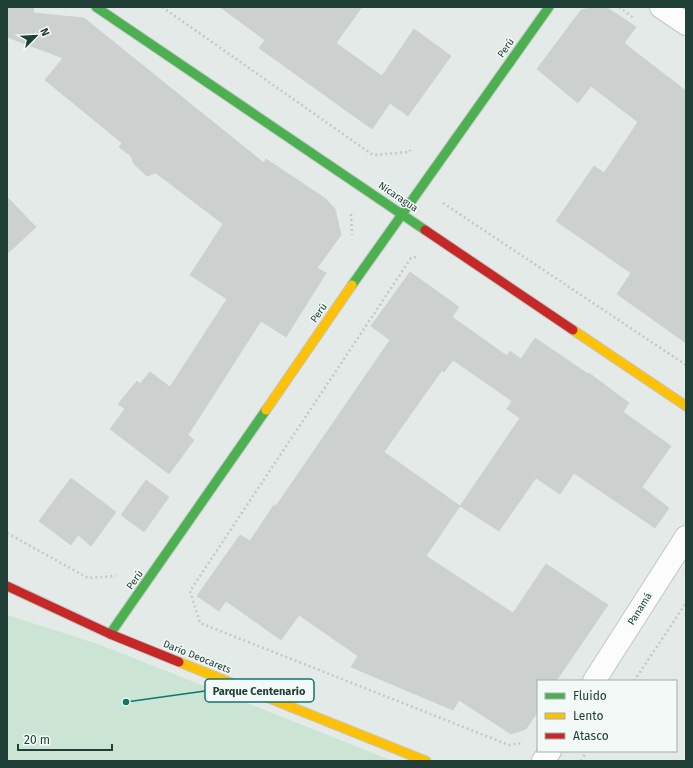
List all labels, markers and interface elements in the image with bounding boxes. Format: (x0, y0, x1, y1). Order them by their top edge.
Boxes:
north arrow (16, 16, 56, 56)
text: N (37, 26, 52, 38)
street label: Perú (494, 36, 517, 60)
street label: Nicaragua (376, 179, 420, 215)
street label: Perú (307, 301, 330, 325)
street label: Perú (123, 568, 146, 592)
street label: Panamá (625, 591, 655, 627)
street label: Darío Deocarets (161, 637, 233, 676)
callout: Parque Centenario (205, 679, 314, 702)
legend (537, 680, 677, 752)
text: Parque Centenario (213, 685, 306, 698)
text: Fluido (573, 689, 607, 703)
text: Lento (573, 709, 603, 723)
scale bar (18, 726, 112, 752)
text: Atasco (573, 729, 609, 743)
text: 20 m (24, 733, 50, 747)

